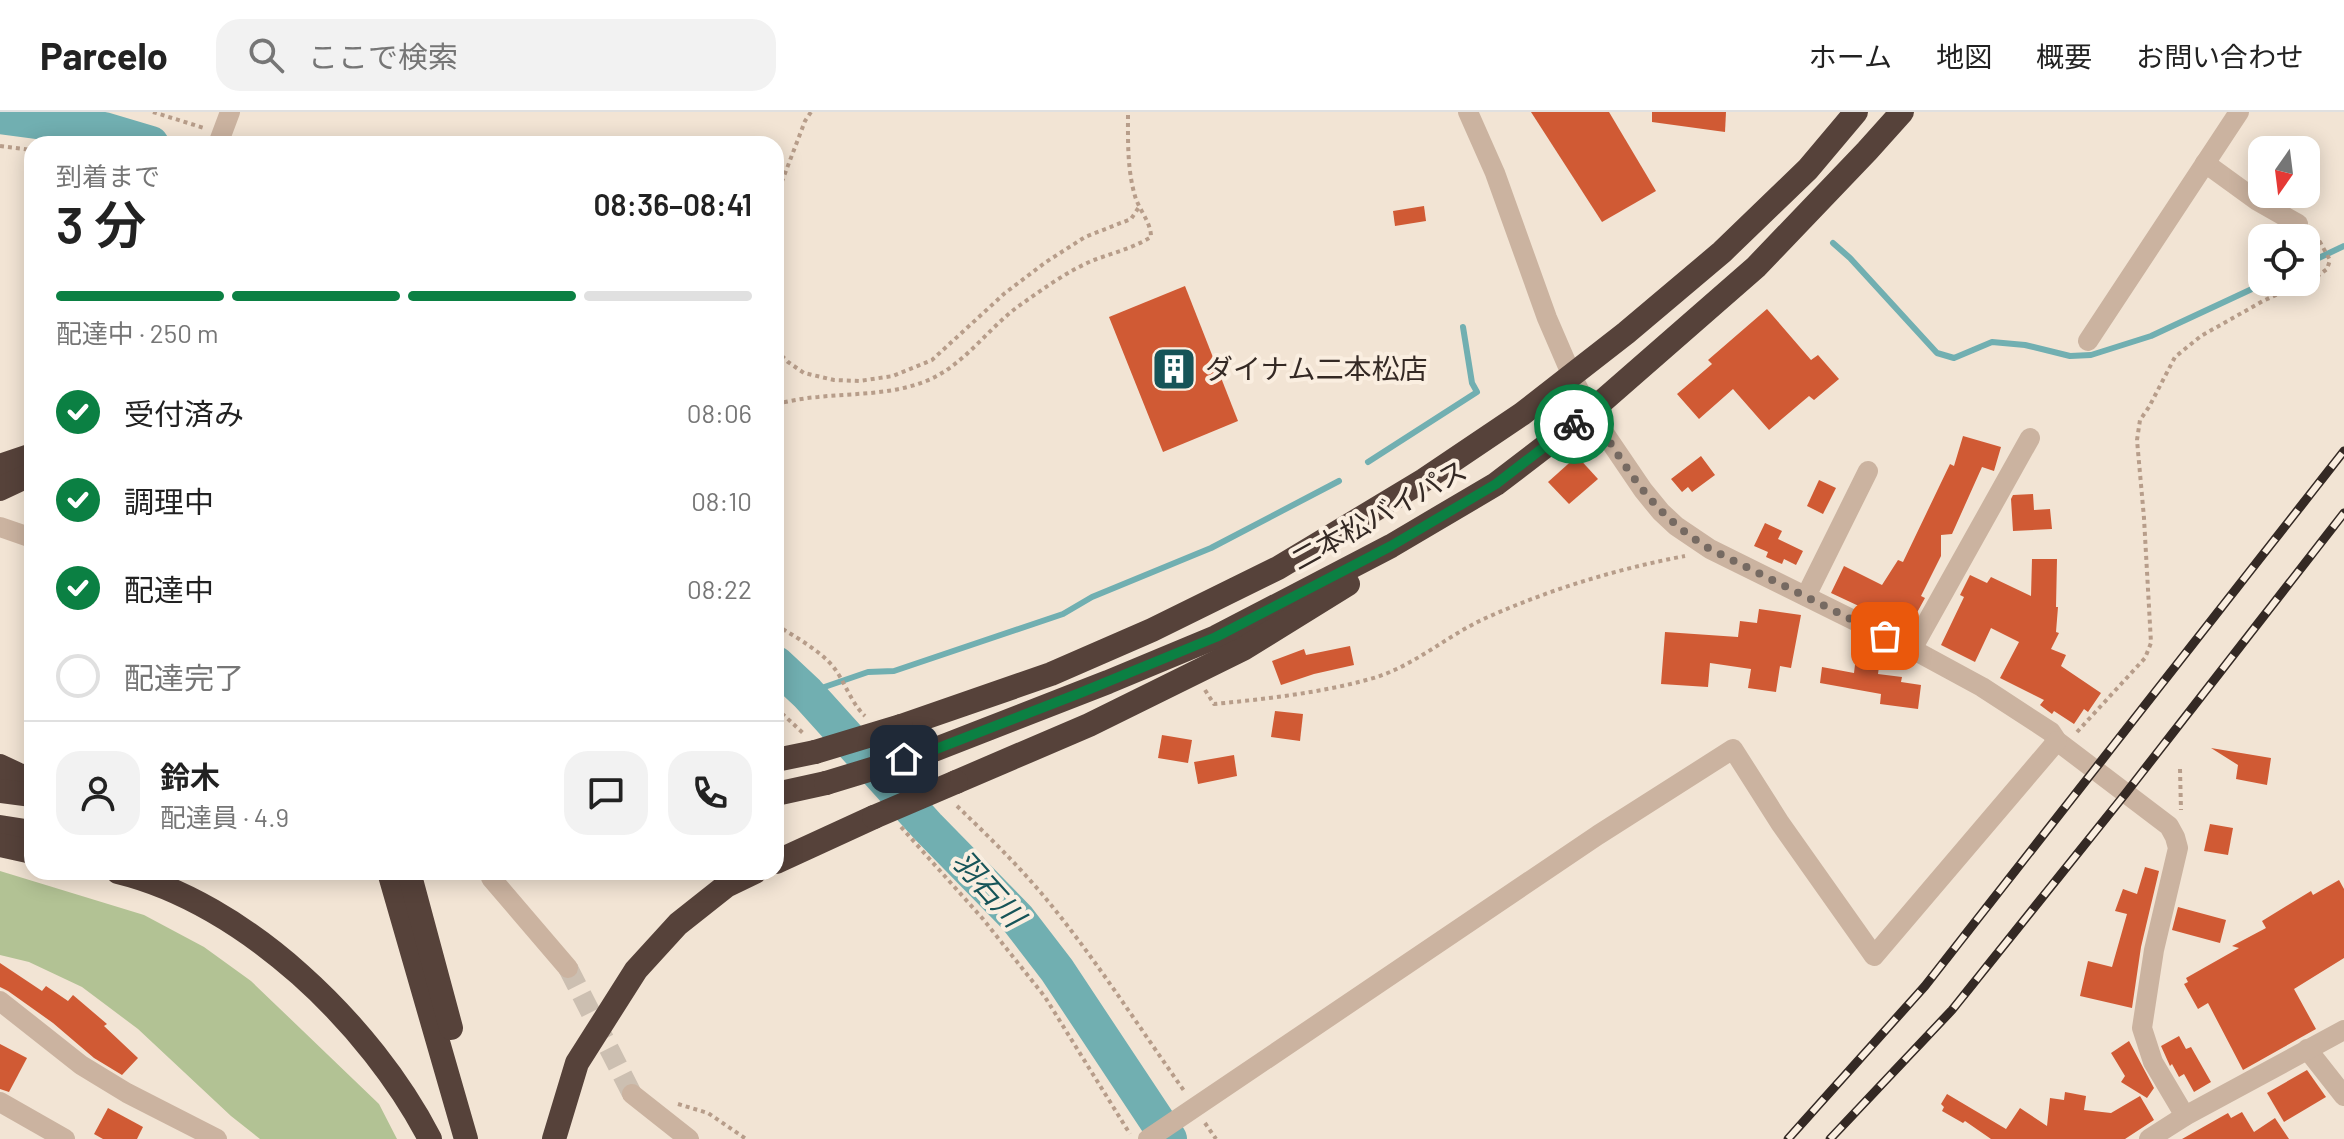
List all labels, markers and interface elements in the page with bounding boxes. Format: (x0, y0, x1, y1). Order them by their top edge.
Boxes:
search box (216, 19, 776, 91)
text: Parcelo (40, 32, 168, 78)
icon: search (244, 33, 288, 77)
text: ここで検索 (308, 38, 458, 74)
text: ホーム (1809, 39, 1892, 73)
text: 地図 (1936, 39, 1992, 73)
text: 概要 (2036, 39, 2092, 73)
text: お問い合わせ (2136, 39, 2304, 73)
north arrow (2248, 136, 2320, 208)
map controls (2248, 136, 2320, 296)
text: 到着まで (56, 160, 160, 191)
text: 08:36–08:41 (594, 186, 752, 222)
text: 3 分 (56, 192, 146, 254)
button: locate (2248, 224, 2320, 296)
text: 配達中 · 250 m (56, 317, 219, 348)
building icon: ダイナム二本松店 (1150, 345, 1198, 393)
place label: ダイナム二本松店 (1205, 351, 1428, 385)
courier (1534, 384, 1614, 464)
icon: check (56, 390, 100, 434)
text: 受付済み (124, 395, 244, 431)
text: 08:06 (687, 397, 752, 428)
icon: bike (1552, 402, 1596, 446)
street label: 二本松バイパス (1285, 452, 1472, 576)
icon: check (56, 478, 100, 522)
text: 調理中 (124, 483, 214, 519)
text: 08:10 (691, 485, 752, 516)
icon: check (56, 566, 100, 610)
text: 配達中 (124, 571, 214, 607)
text: 08:22 (687, 573, 752, 604)
pin (1851, 602, 1919, 670)
icon: bag (1863, 614, 1907, 658)
text: 配達完了 (124, 659, 244, 695)
pin (870, 725, 938, 793)
icon: home (882, 737, 926, 781)
button: person (56, 751, 140, 835)
button: chat (564, 751, 648, 835)
button: phone (668, 751, 752, 835)
text: 鈴木 (160, 758, 220, 794)
text: 配達員 · 4.9 (160, 801, 289, 832)
water label: 羽石川 (946, 842, 1035, 935)

